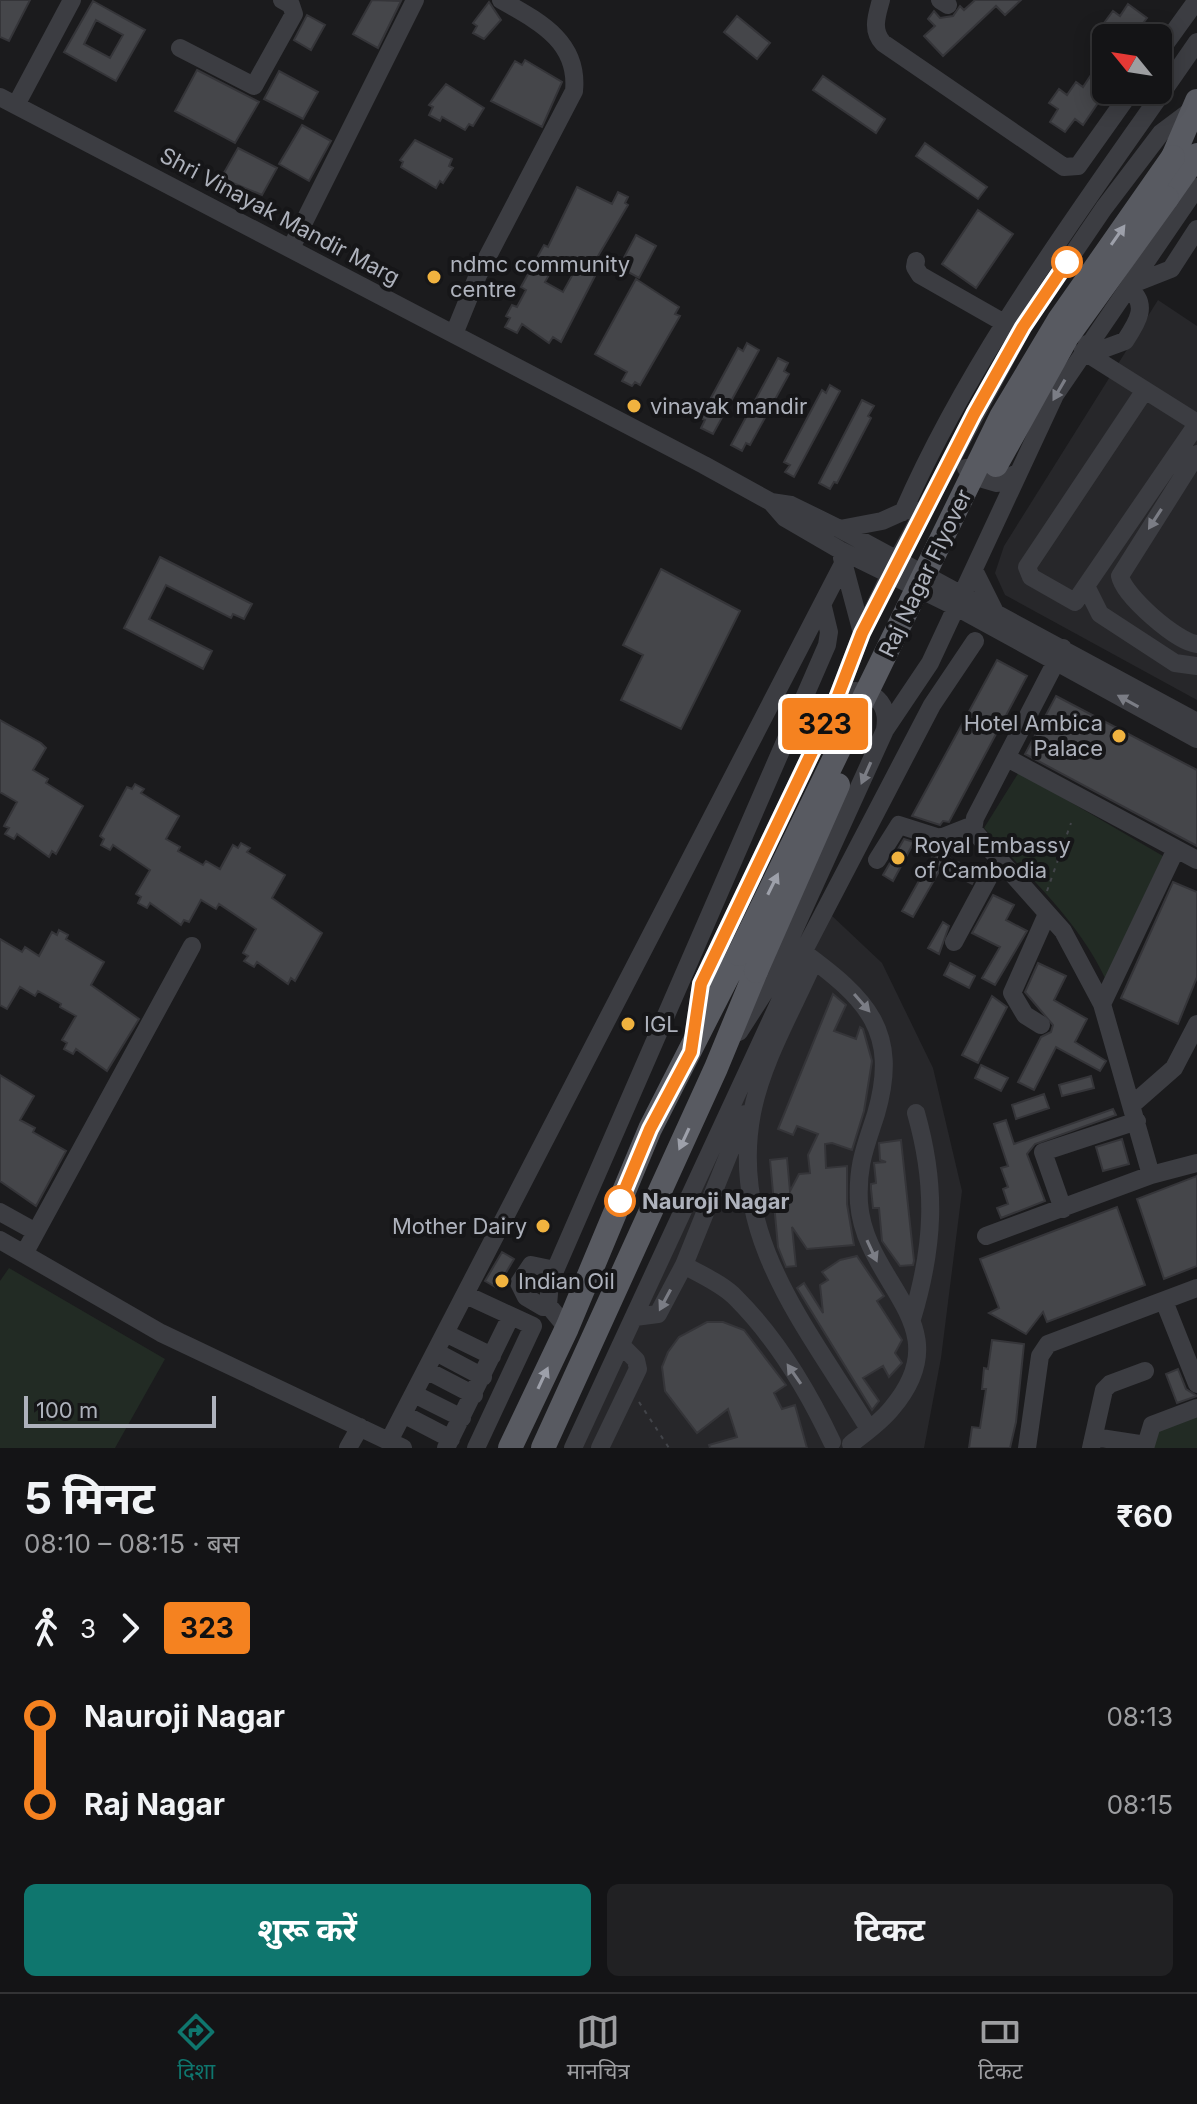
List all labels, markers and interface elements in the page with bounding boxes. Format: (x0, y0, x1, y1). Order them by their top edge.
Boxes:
north arrow (1092, 24, 1172, 104)
map controls (1092, 24, 1172, 104)
street label: Shri Vinayak Mandir Marg (156, 142, 404, 290)
one-way arrow (1110, 225, 1125, 246)
unlabelled marker (1052, 247, 1082, 277)
place label: ndmc community centre (450, 251, 630, 302)
marker: ndmc community centre (425, 268, 443, 286)
one-way arrow (1052, 379, 1066, 401)
place label: vinayak mandir (650, 393, 807, 419)
marker: vinayak mandir (625, 397, 643, 415)
street label: Raj Nagar Flyover (873, 485, 977, 661)
one-way arrow (1148, 508, 1162, 530)
one-way arrow (1117, 695, 1140, 708)
line badge: 323 (779, 698, 871, 750)
text: 323 (798, 707, 852, 741)
place label: Hotel Ambica Palace (964, 710, 1103, 761)
marker: Hotel Ambica Palace (1110, 727, 1128, 745)
one-way arrow (859, 762, 872, 785)
place label: Royal Embassy of Cambodia (914, 832, 1071, 883)
marker: Royal Embassy of Cambodia (889, 849, 907, 867)
one-way arrow (766, 872, 780, 896)
one-way arrow (853, 993, 870, 1013)
place label: IGL (644, 1011, 679, 1037)
marker: IGL (619, 1015, 637, 1033)
one-way arrow (677, 1127, 690, 1150)
marker: Nauroji Nagar (605, 1186, 635, 1216)
place label: Nauroji Nagar (642, 1188, 789, 1214)
place label: Mother Dairy (392, 1213, 527, 1239)
marker: Mother Dairy (534, 1217, 552, 1235)
one-way arrow (865, 1239, 879, 1263)
place label: Indian Oil (518, 1268, 615, 1294)
marker: Indian Oil (493, 1272, 511, 1290)
one-way arrow (659, 1289, 672, 1312)
one-way arrow (787, 1363, 802, 1384)
one-way arrow (536, 1366, 550, 1389)
scale bar (24, 1392, 216, 1428)
text: 100 m (36, 1397, 98, 1423)
text: 5 मिनट (24, 1471, 155, 1525)
text: ₹60 (1116, 1498, 1173, 1534)
text: 08:10 – 08:15 · बस (24, 1528, 239, 1559)
icon: walk (24, 1606, 68, 1650)
icon: forward (108, 1606, 152, 1650)
text: 323 (180, 1611, 234, 1645)
text: 3 (80, 1613, 96, 1644)
text: Nauroji Nagar (84, 1698, 285, 1734)
text: 08:13 (1106, 1701, 1173, 1732)
text: Raj Nagar (84, 1786, 225, 1822)
text: 08:15 (1107, 1789, 1173, 1820)
button: शुरू करें (24, 1884, 591, 1976)
button: टिकट (607, 1884, 1173, 1976)
tab: दिशा (174, 2010, 218, 2088)
tab: मानचित्र (567, 2010, 630, 2088)
tab: टिकट (978, 2010, 1023, 2088)

